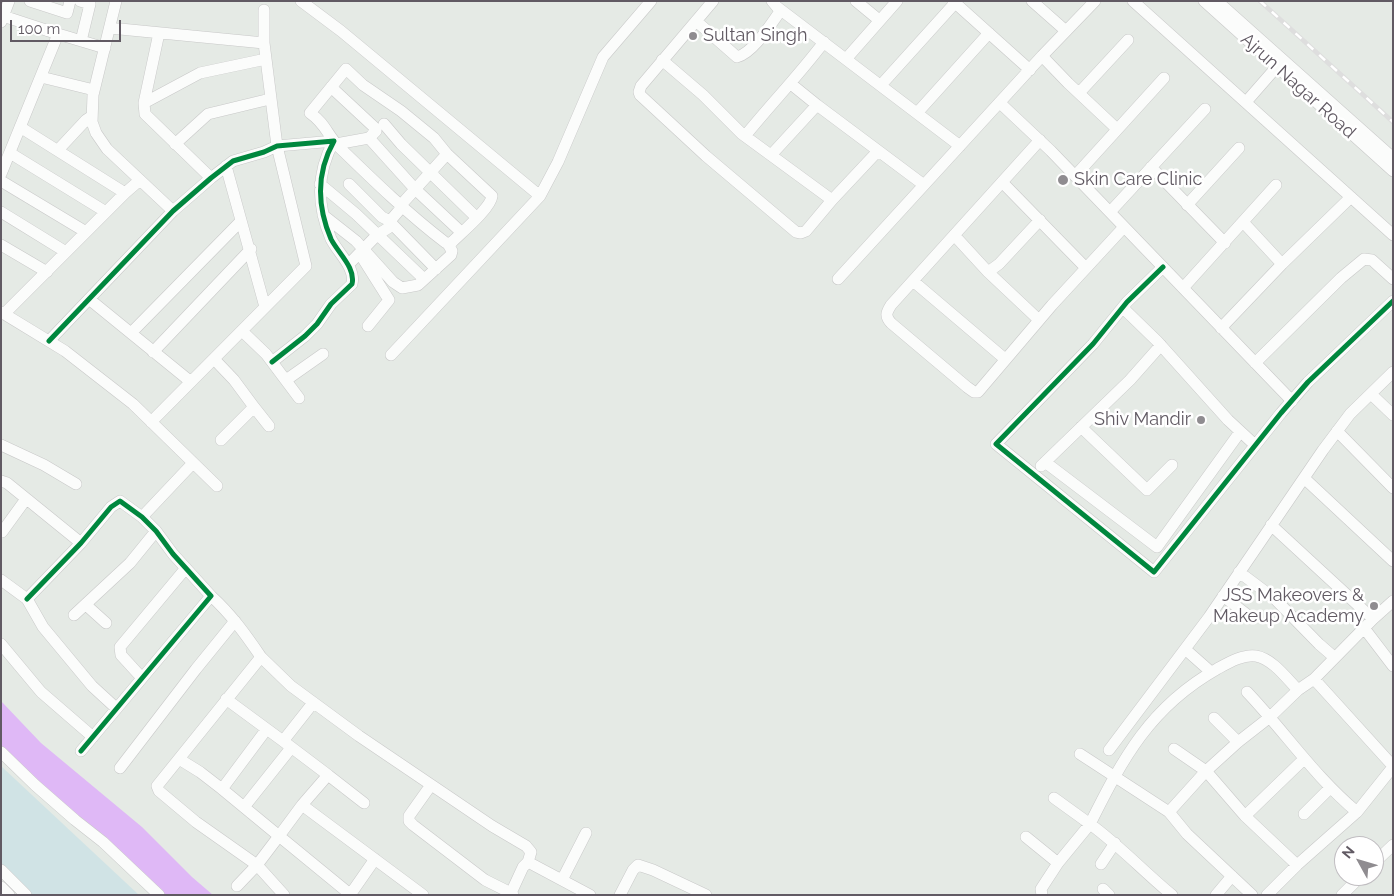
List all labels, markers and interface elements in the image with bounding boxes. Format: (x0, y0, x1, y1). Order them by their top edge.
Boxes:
scale bar (12, 10, 124, 42)
text: 100 m (18, 20, 60, 38)
place label: Sultan Singh (703, 25, 807, 47)
street label: Ajrun Nagar Road (1236, 29, 1360, 143)
marker: Sultan Singh (687, 30, 699, 42)
place label: Skin Care Clinic (1074, 169, 1202, 191)
marker: Skin Care Clinic (1056, 173, 1070, 187)
place label: Shiv Mandir (1094, 409, 1191, 431)
marker: Shiv Mandir (1195, 414, 1207, 426)
place label: JSS Makeovers & Makeup Academy (1213, 585, 1364, 628)
marker: JSS Makeovers & Makeup Academy (1368, 600, 1380, 612)
north arrow (1334, 836, 1384, 886)
text: N (1339, 843, 1358, 861)

